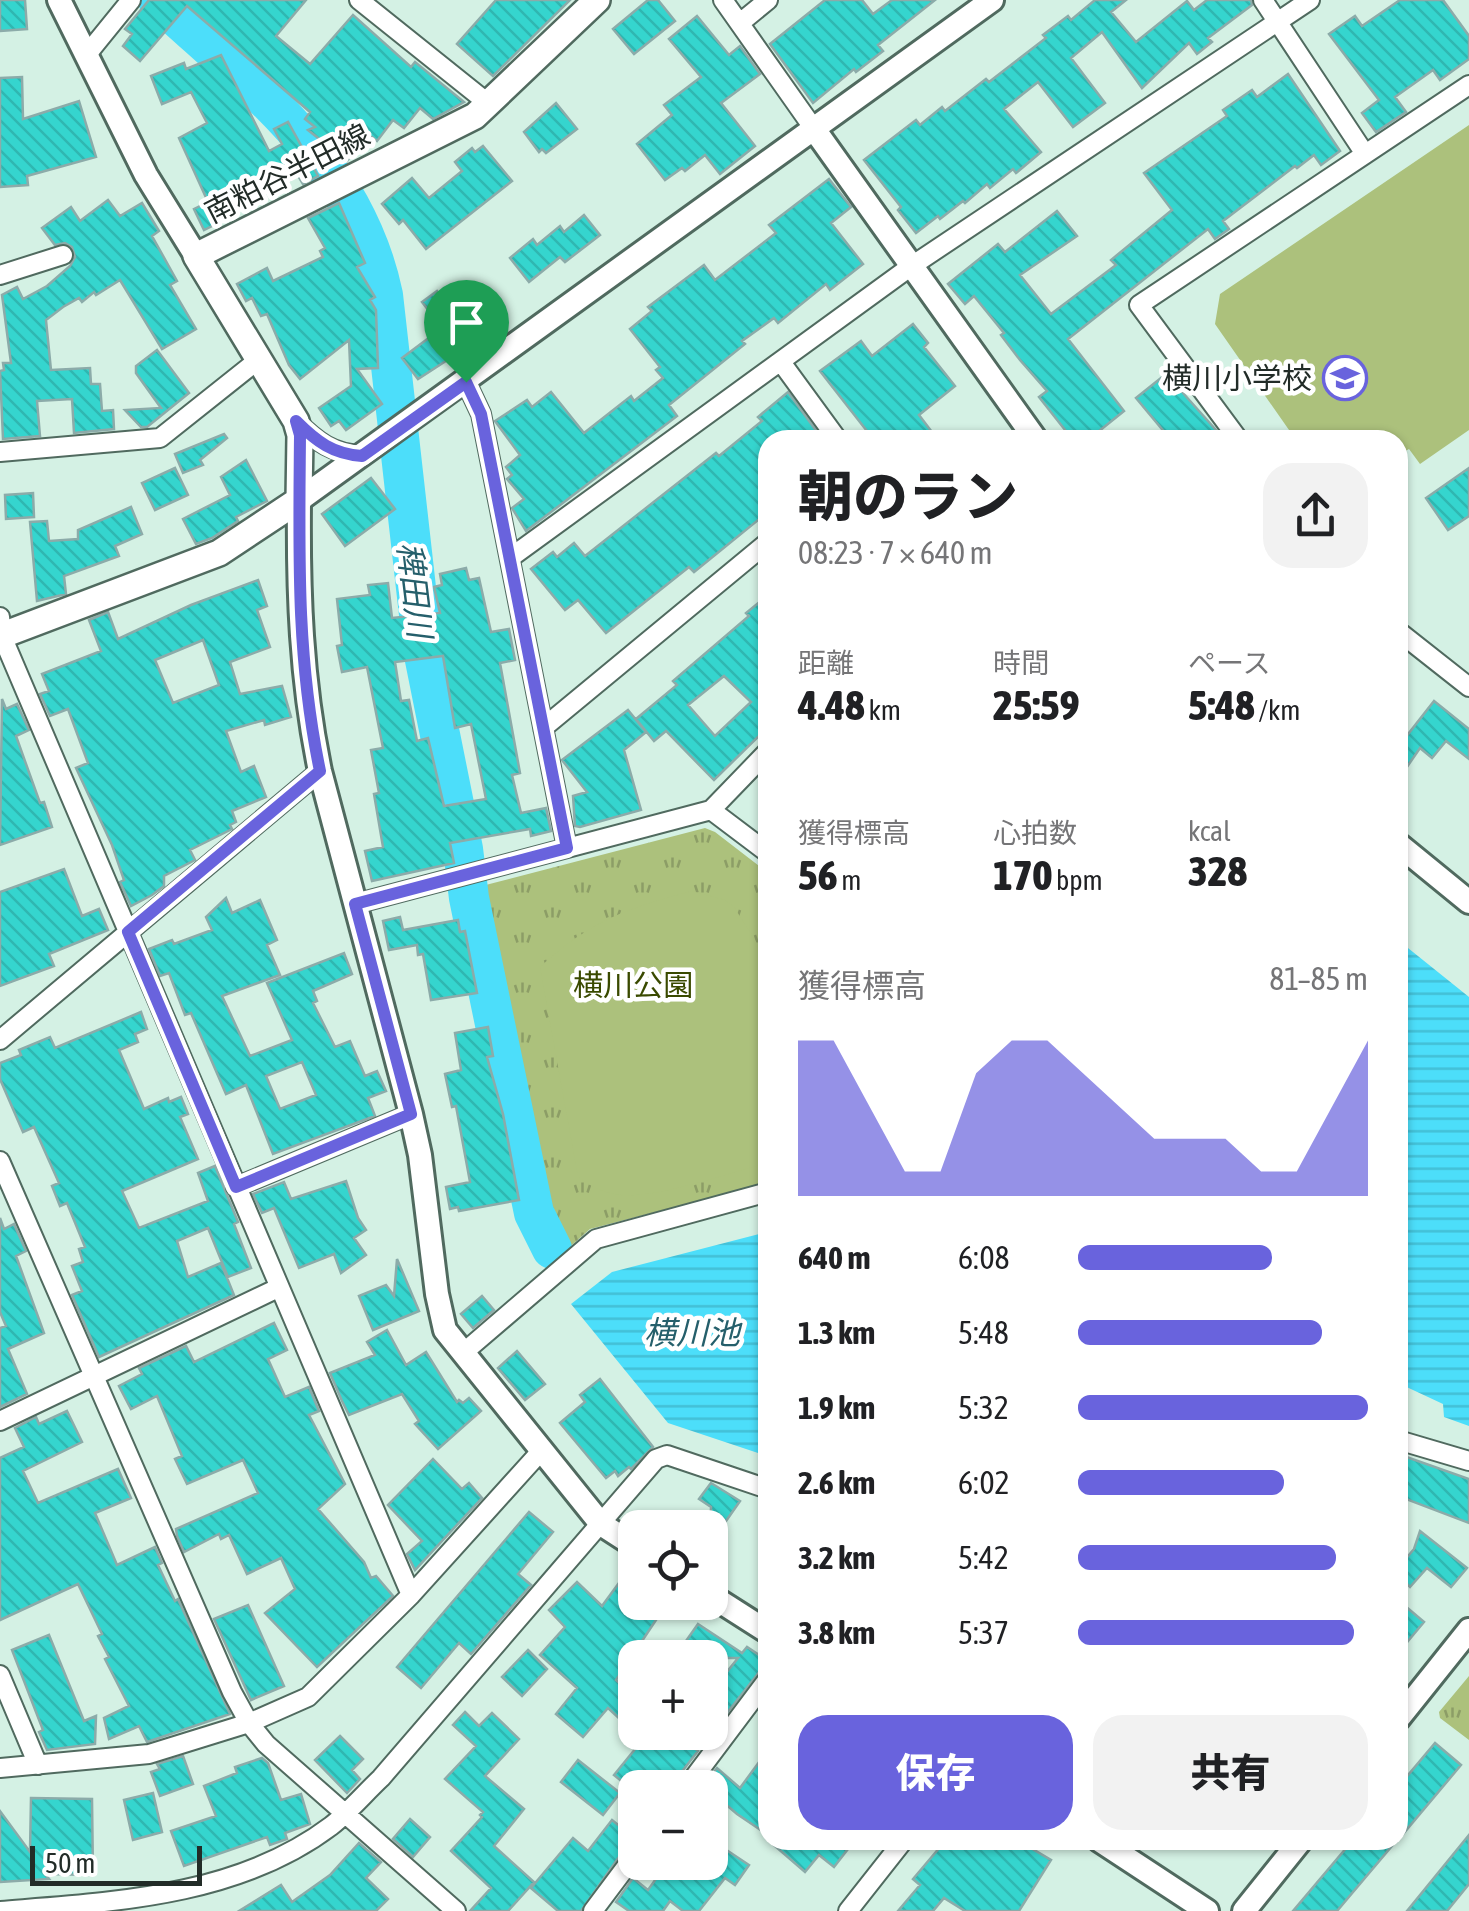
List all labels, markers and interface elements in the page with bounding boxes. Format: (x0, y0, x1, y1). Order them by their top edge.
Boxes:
street label: 南粕谷半田線 (199, 117, 375, 229)
pin (424, 280, 509, 383)
icon: arrive (439, 295, 494, 350)
school or university icon: 横川小学校 (1322, 355, 1368, 401)
place label: 横川小学校 (1162, 361, 1312, 395)
button: share (1263, 463, 1368, 568)
text: 朝のラン (798, 465, 1018, 528)
text: 08:23 · 7 × 640 m (798, 534, 992, 571)
water label: 稗田川 (391, 540, 440, 643)
text: 距離 (798, 647, 854, 679)
text: 時間 (993, 647, 1049, 679)
text: ペース (1188, 647, 1271, 679)
text: 4.48 (798, 681, 865, 729)
text: 25:59 (993, 681, 1079, 729)
text: 5:48 (1188, 681, 1255, 729)
text: km (865, 694, 901, 726)
text: /km (1255, 694, 1300, 726)
text: kcal (1188, 815, 1231, 847)
text: 獲得標高 (798, 817, 910, 849)
text: 心拍数 (993, 817, 1077, 849)
text: 328 (1188, 847, 1247, 895)
text: 56 (798, 851, 837, 899)
text: 170 (993, 851, 1052, 899)
text: m (837, 864, 861, 896)
text: bpm (1052, 864, 1103, 896)
text: 81–85 m (1269, 960, 1368, 997)
text: 獲得標高 (798, 967, 926, 1004)
park label: 横川公園 (573, 968, 693, 1002)
text: 640 m (798, 1239, 871, 1276)
text: 6:08 (958, 1239, 1009, 1276)
water label: 横川池 (644, 1314, 743, 1351)
text: 1.3 km (798, 1314, 875, 1351)
text: 5:48 (958, 1314, 1009, 1351)
text: 1.9 km (798, 1389, 875, 1426)
text: 5:32 (958, 1389, 1009, 1426)
text: 2.6 km (798, 1464, 875, 1501)
text: 6:02 (958, 1464, 1009, 1501)
map controls (618, 1510, 728, 1880)
button: locate (618, 1510, 728, 1620)
text: 3.2 km (798, 1539, 875, 1576)
text: 5:42 (958, 1539, 1009, 1576)
text: 3.8 km (798, 1614, 875, 1651)
text: 5:37 (958, 1614, 1009, 1651)
button: + (618, 1640, 728, 1750)
button: 保存 (798, 1715, 1073, 1830)
button: 共有 (1093, 1715, 1368, 1830)
button: − (618, 1770, 728, 1880)
scale bar (30, 1841, 202, 1886)
text: 50 m (45, 1847, 95, 1879)

